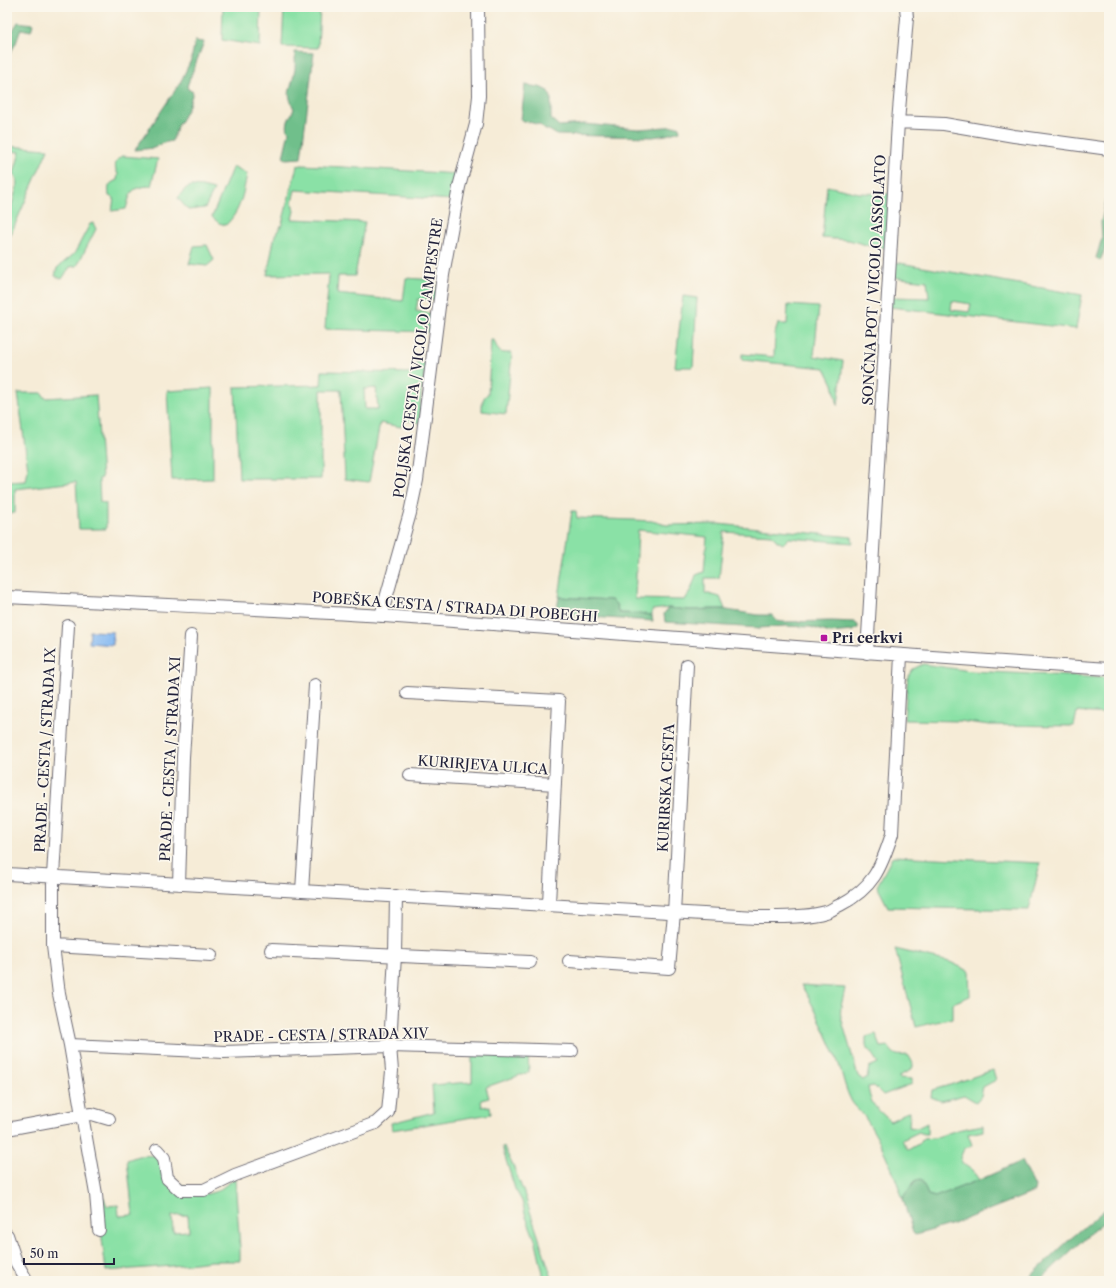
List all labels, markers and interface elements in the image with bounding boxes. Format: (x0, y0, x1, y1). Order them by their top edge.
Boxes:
street label: SONČNA POT / VICOLO ASSOLATO (857, 154, 890, 406)
street label: POLJSKA CESTA / VICOLO CAMPESTRE (389, 217, 447, 499)
street label: POBEŠKA CESTA / STRADA DI POBEGHI (312, 587, 599, 626)
place label: Pri cerkvi (832, 629, 903, 647)
marker: Pri cerkvi (819, 633, 829, 643)
street label: PRADE - CESTA / STRADA IX (31, 646, 59, 853)
street label: PRADE - CESTA / STRADA XI (156, 656, 184, 862)
street label: KURIRSKA CESTA (654, 723, 678, 853)
street label: KURIRJEVA ULICA (417, 751, 550, 779)
street label: PRADE - CESTA / STRADA XIV (213, 1024, 430, 1046)
scale bar (24, 1240, 114, 1266)
text: 50 m (30, 1246, 59, 1261)

